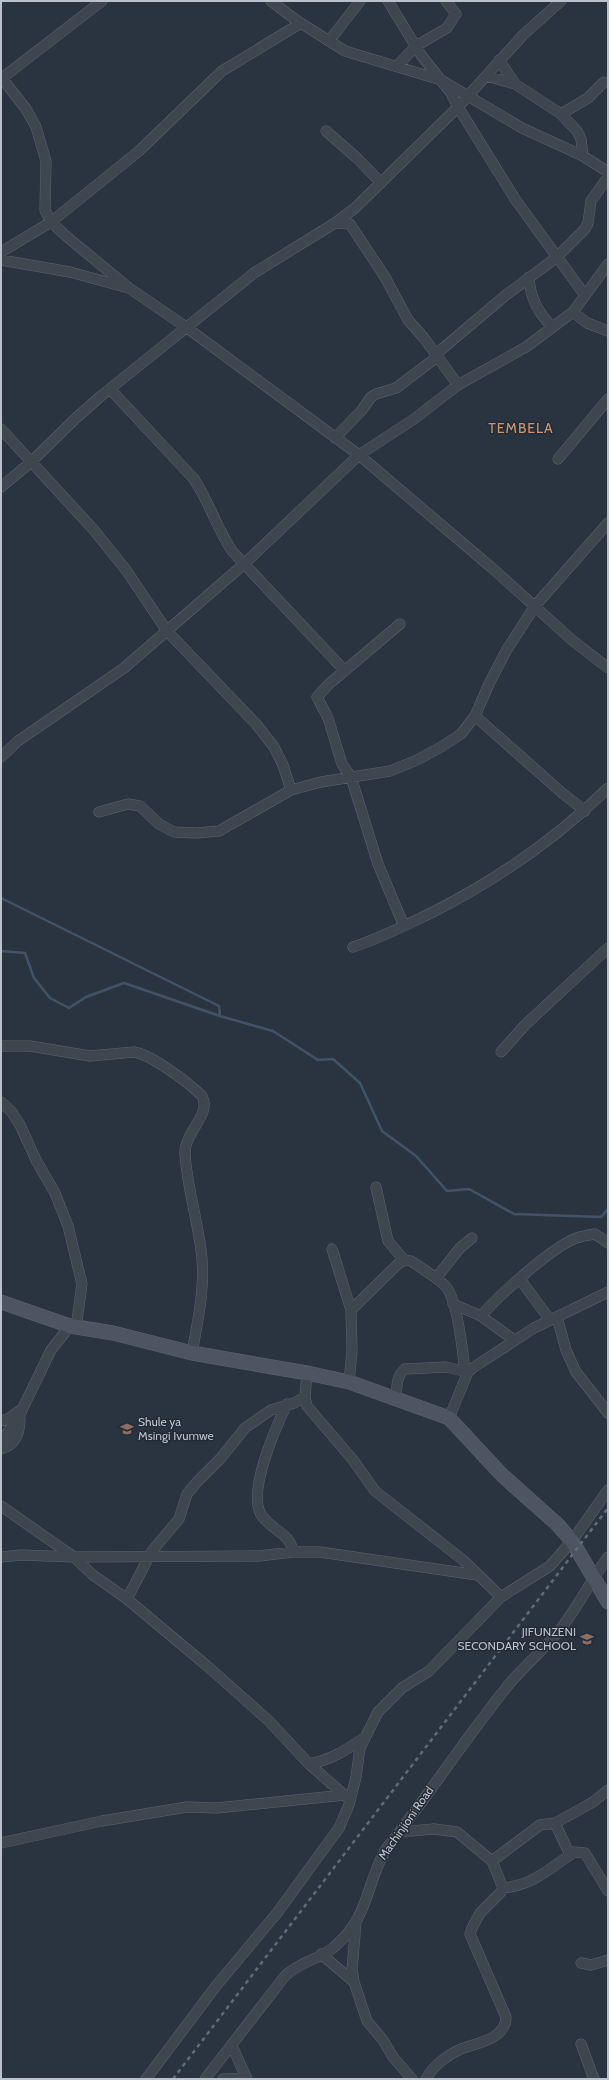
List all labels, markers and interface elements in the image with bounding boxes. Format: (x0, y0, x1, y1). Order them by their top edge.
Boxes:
district label: TEMBELA (488, 419, 554, 437)
place label: Shule ya Msingi Ivumwe (138, 1414, 214, 1443)
school or university icon: Shule ya Msingi Ivumwe (119, 1421, 135, 1437)
place label: JIFUNZENI SECONDARY SCHOOL (458, 1624, 576, 1653)
school or university icon: JIFUNZENI SECONDARY SCHOOL (579, 1631, 595, 1647)
street label: Machinjioni Road (375, 1783, 436, 1862)

